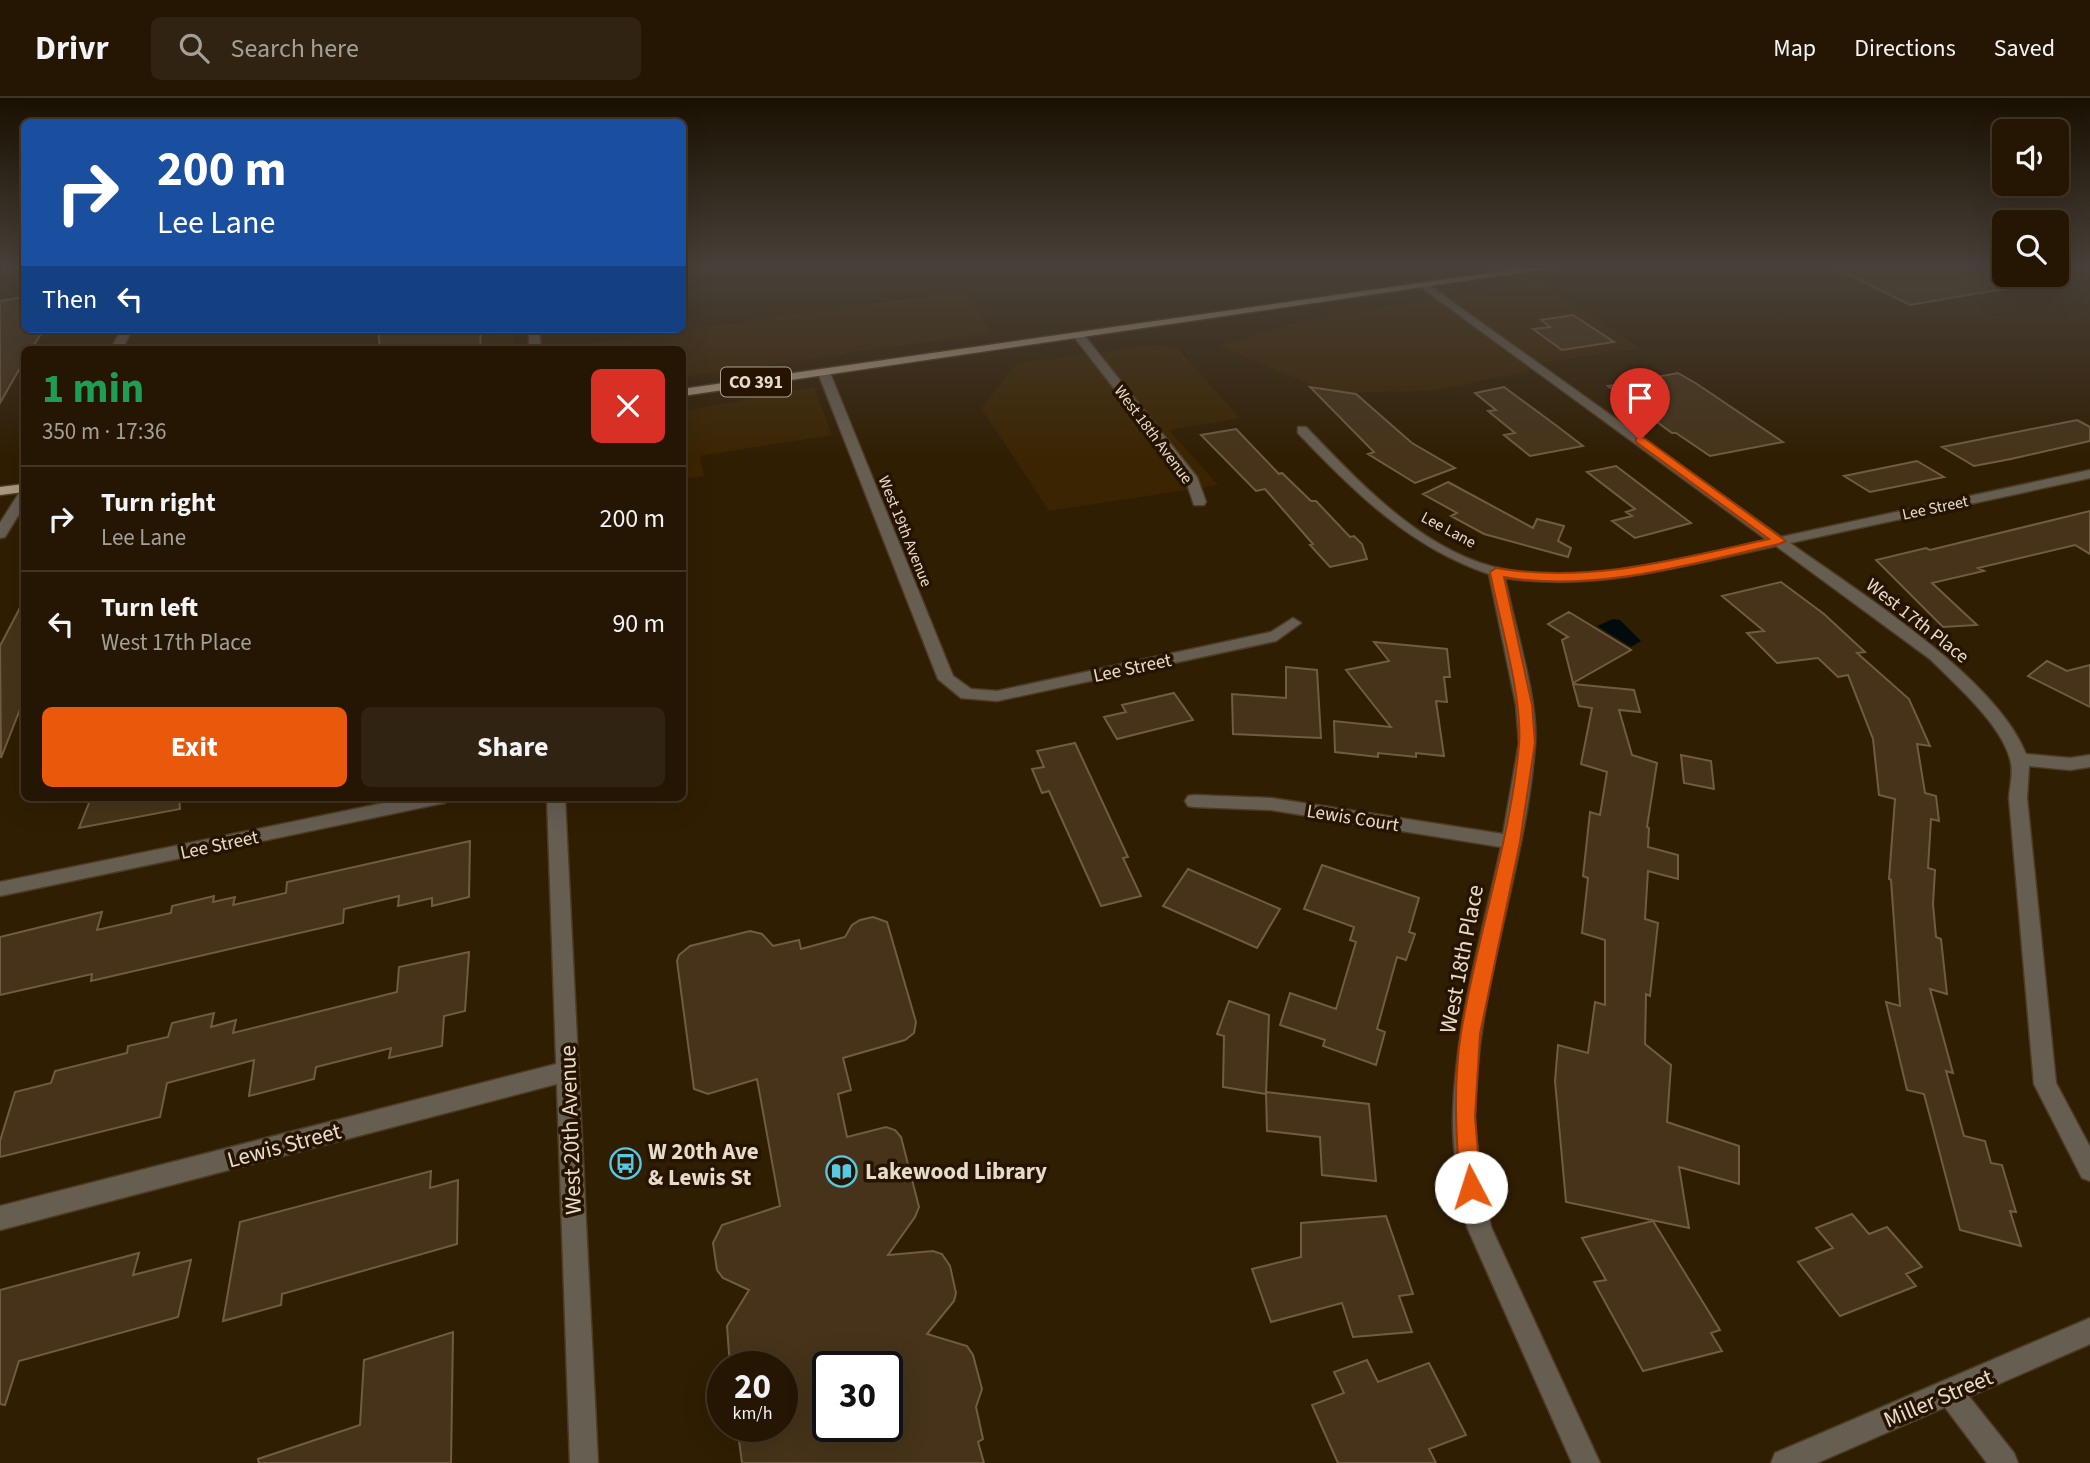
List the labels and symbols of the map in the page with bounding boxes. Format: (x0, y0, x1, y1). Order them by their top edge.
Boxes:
road number: CO 391 (721, 368, 791, 396)
pin (1610, 368, 1670, 440)
street label: West 18th Avenue (1109, 381, 1198, 488)
street label: West 19th Avenue (873, 473, 937, 590)
street label: Lee Street (1900, 490, 1971, 526)
street label: Lee Lane (1417, 506, 1480, 554)
street label: West 17th Place (1860, 572, 1974, 670)
street label: Lee Street (1091, 647, 1174, 690)
street label: Lewis Court (1305, 798, 1401, 839)
street label: Lee Street (178, 824, 261, 867)
street label: West 18th Place (1431, 882, 1492, 1036)
street label: West 20th Avenue (551, 1045, 590, 1215)
street label: Lewis Street (224, 1114, 345, 1176)
place label: W 20th Ave & Lewis St (648, 1135, 759, 1194)
bus stop icon: W 20th Ave & Lewis St (608, 1147, 642, 1181)
position arrow (1434, 1150, 1508, 1224)
library icon: Lakewood Library (825, 1154, 859, 1188)
place label: Lakewood Library (865, 1155, 1047, 1188)
speed limit sign: 30 (812, 1351, 903, 1442)
street label: Miller Street (1878, 1361, 1998, 1436)

